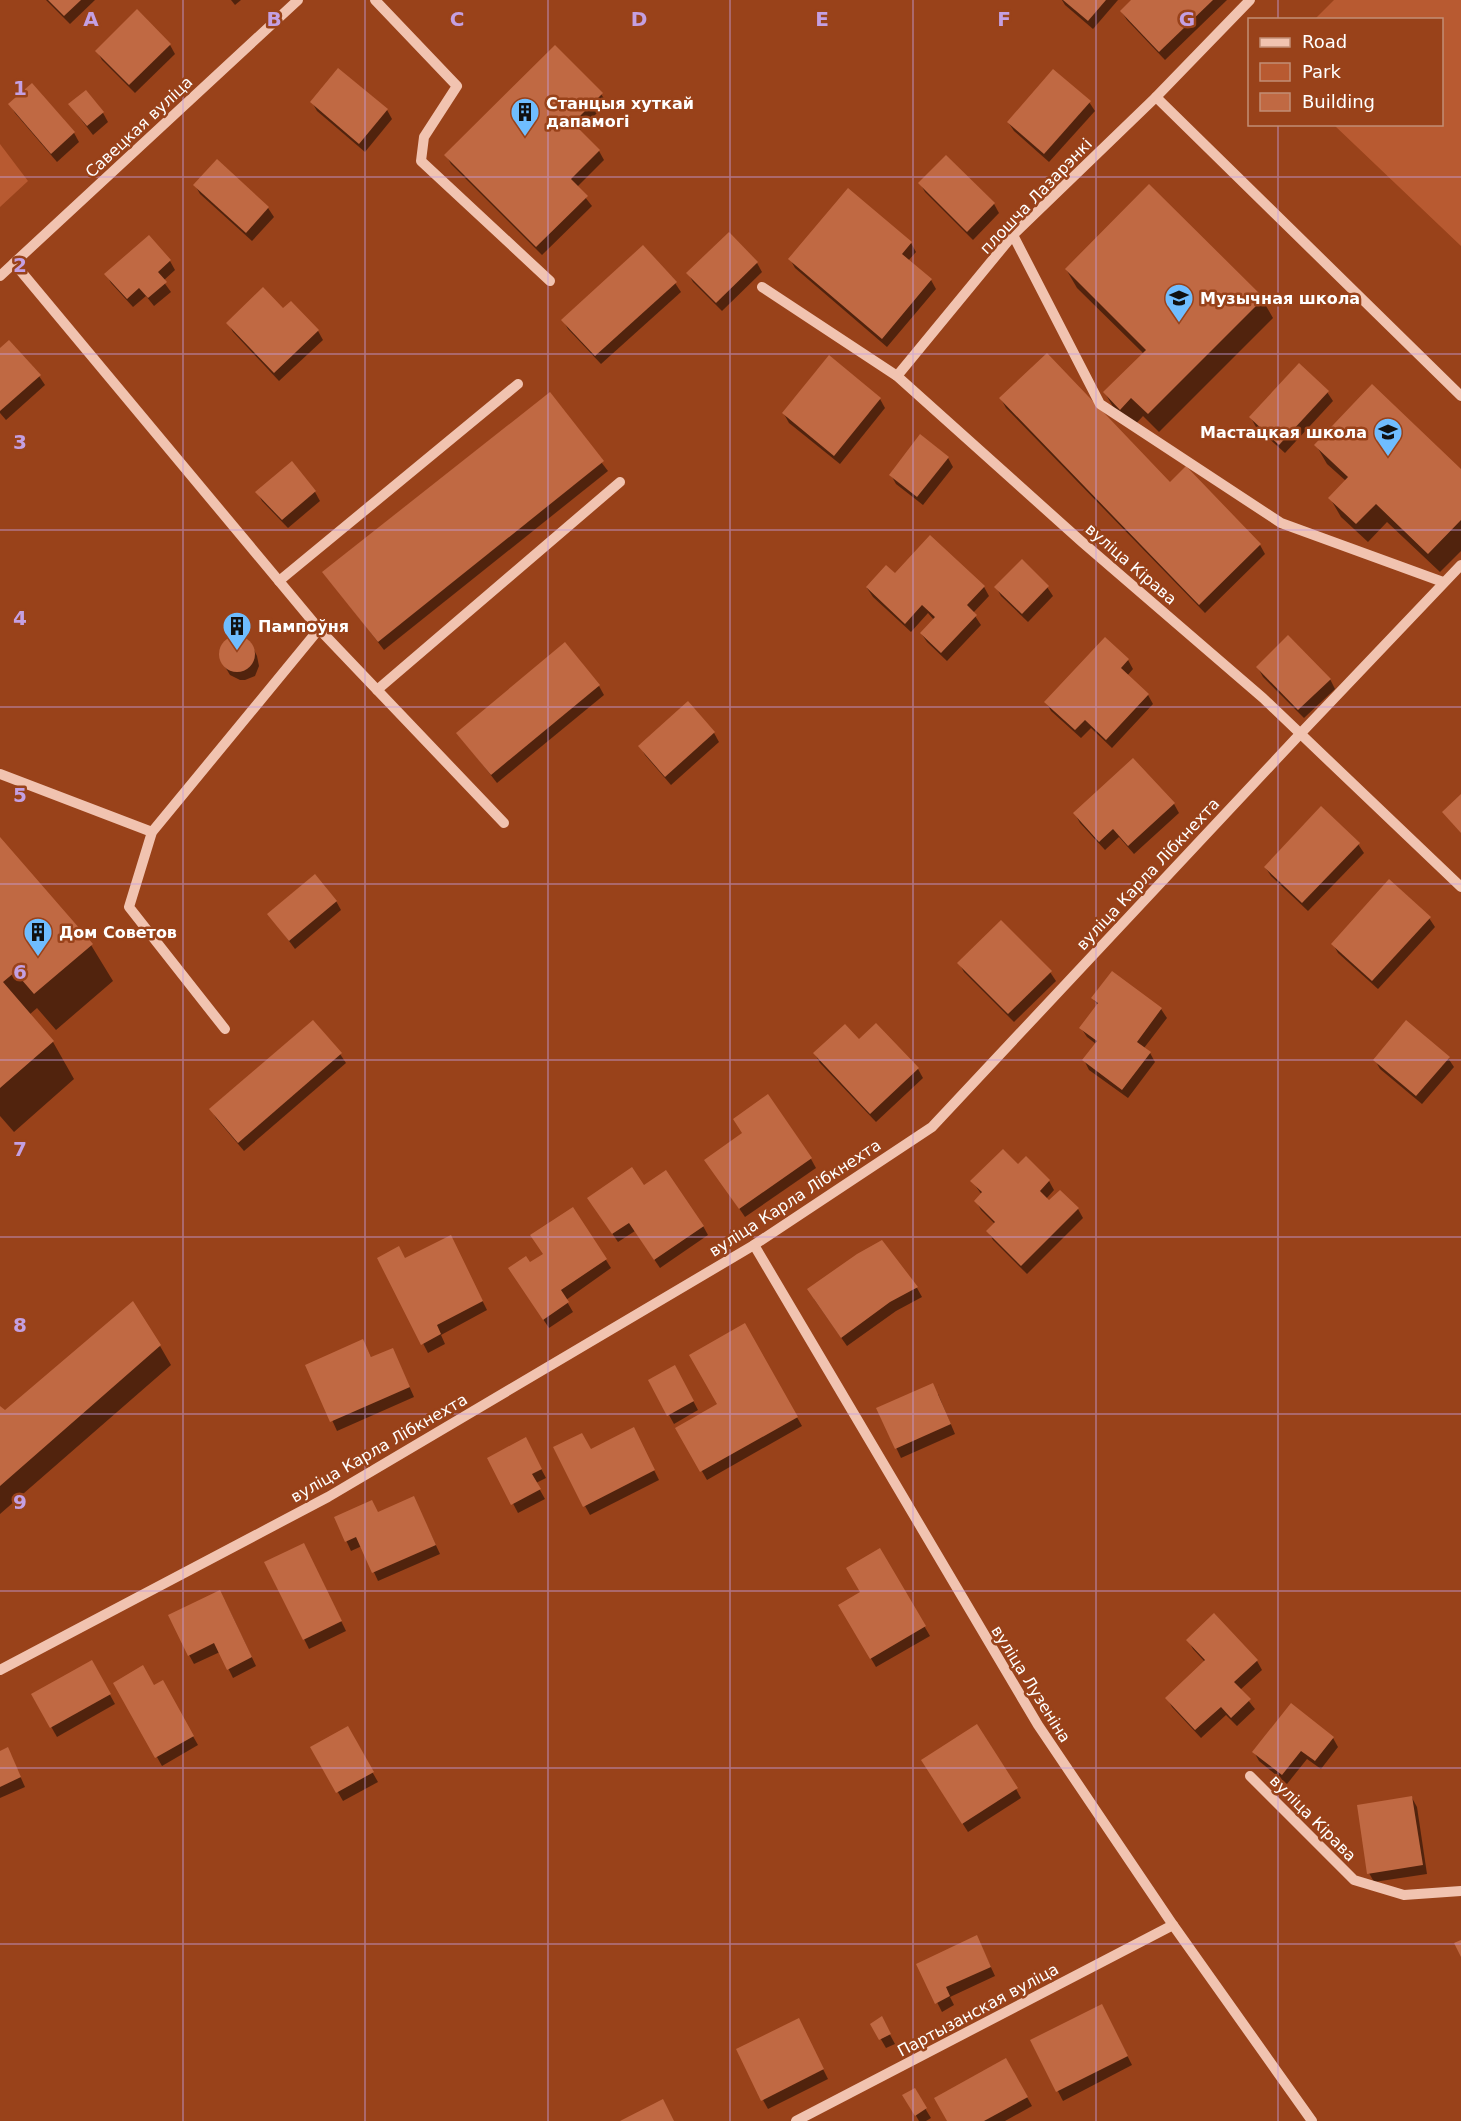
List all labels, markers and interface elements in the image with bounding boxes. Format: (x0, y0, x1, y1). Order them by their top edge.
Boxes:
text: A (83, 7, 99, 31)
text: B (266, 7, 282, 31)
text: C (450, 7, 464, 31)
text: D (631, 7, 647, 31)
text: E (815, 7, 829, 31)
text: F (997, 7, 1011, 31)
text: G (1179, 7, 1195, 31)
legend (1248, 18, 1443, 126)
text: Road (1302, 31, 1347, 52)
text: Park (1302, 61, 1341, 82)
street label: Савецкая вуліца (81, 72, 197, 182)
text: 1 (13, 76, 27, 100)
text: Building (1302, 91, 1375, 112)
place label: Станцыя хуткай дапамогі (546, 94, 694, 131)
building icon: Станцыя хуткай дапамогі (509, 96, 541, 138)
street label: плошча Лазарэнкі (976, 134, 1096, 258)
text: 2 (13, 253, 27, 277)
school or university icon: Музычная школа (1163, 282, 1195, 324)
place label: Музычная школа (1200, 289, 1360, 308)
school or university icon: Мастацкая школа (1372, 416, 1404, 458)
place label: Мастацкая школа (1200, 423, 1367, 442)
text: 3 (13, 430, 27, 454)
street label: вуліца Кірава (1082, 519, 1180, 609)
text: 4 (13, 606, 27, 630)
building icon: Пампоўня (221, 610, 253, 652)
place label: Пампоўня (258, 617, 349, 636)
text: 5 (13, 783, 27, 807)
street label: вуліца Карла Лібкнехта (1073, 794, 1223, 954)
building icon: Дом Советов (22, 916, 54, 958)
place label: Дом Советов (59, 923, 177, 942)
text: 6 (13, 960, 27, 984)
street label: вуліца Карла Лібкнехта (706, 1135, 884, 1261)
text: 7 (13, 1137, 27, 1161)
text: 8 (13, 1313, 27, 1337)
street label: вуліца Карла Лібкнехта (287, 1390, 471, 1506)
text: 9 (13, 1490, 27, 1514)
street label: вуліца Лузеніна (987, 1622, 1075, 1746)
street label: вуліца Кірава (1266, 1771, 1360, 1865)
street label: Партызанская вуліца (894, 1959, 1062, 2061)

